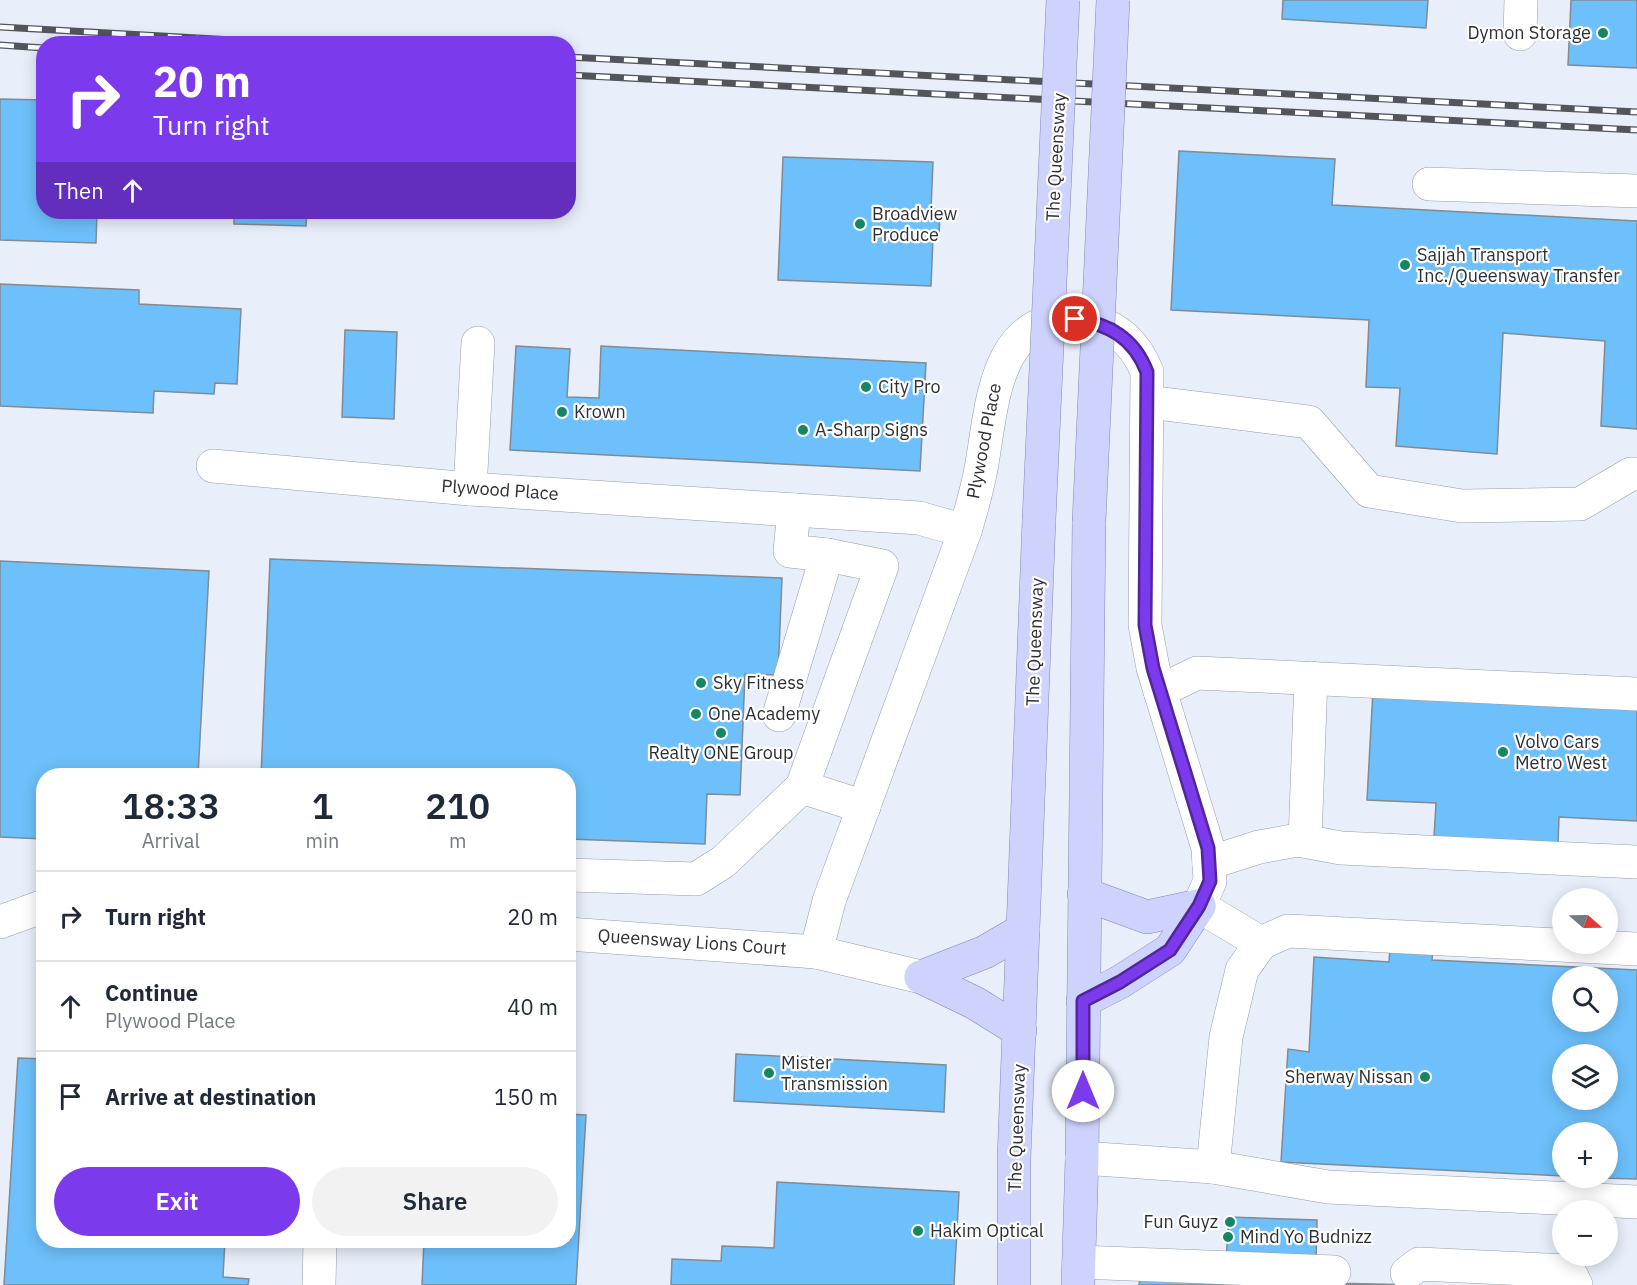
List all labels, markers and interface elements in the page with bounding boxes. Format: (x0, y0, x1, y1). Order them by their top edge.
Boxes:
place label: Dymon Storage (1467, 21, 1591, 44)
marker: Dymon Storage (1596, 26, 1610, 40)
text: 20 m (153, 54, 251, 109)
icon: right (54, 60, 132, 138)
street label: The Queensway (1041, 92, 1070, 222)
text: Turn right (153, 107, 270, 142)
icon: ahead (116, 174, 149, 207)
text: Then (54, 176, 104, 205)
place label: Broadview Produce (872, 202, 958, 246)
marker: Broadview Produce (853, 217, 867, 231)
place label: Sajjah Transport Inc./Queensway Transfer (1417, 243, 1620, 287)
marker: Sajjah Transport Inc./Queensway Transfer (1398, 258, 1412, 272)
pin (1049, 293, 1100, 344)
icon: arrive (1058, 302, 1091, 335)
place label: City Pro (878, 375, 941, 398)
marker: City Pro (859, 380, 873, 394)
street label: Plywood Place (961, 381, 1006, 501)
place label: Krown (574, 400, 626, 423)
marker: Krown (555, 405, 569, 419)
place label: A-Sharp Signs (815, 418, 928, 441)
marker: A-Sharp Signs (796, 423, 810, 437)
street label: Plywood Place (441, 474, 560, 505)
street label: The Queensway (1021, 577, 1048, 707)
place label: Sky Fitness (713, 671, 805, 694)
marker: Sky Fitness (694, 676, 708, 690)
place label: One Academy (708, 702, 820, 725)
marker: One Academy (689, 707, 703, 721)
marker: Realty ONE Group (714, 726, 728, 740)
place label: Volvo Cars Metro West (1515, 730, 1607, 774)
place label: Realty ONE Group (648, 741, 794, 764)
marker: Volvo Cars Metro West (1496, 745, 1510, 759)
text: 18:33 (122, 782, 220, 829)
text: 1 (312, 782, 333, 829)
text: 210 (425, 782, 490, 829)
text: Arrival (142, 827, 200, 854)
text: min (306, 827, 339, 854)
text: m (449, 827, 466, 854)
north arrow (1552, 888, 1618, 954)
map controls (1552, 888, 1618, 1266)
icon: right (54, 900, 87, 933)
text: Turn right (105, 902, 206, 931)
text: 20 m (507, 902, 558, 931)
street label: Queensway Lions Court (597, 923, 787, 960)
button: search (1552, 966, 1618, 1032)
text: Continue (105, 978, 198, 1007)
icon: ahead (54, 990, 87, 1023)
text: 40 m (507, 992, 558, 1021)
text: Plywood Place (105, 1007, 235, 1034)
button: layers (1552, 1044, 1618, 1110)
place label: Mister Transmission (781, 1051, 888, 1095)
position arrow (1051, 1059, 1115, 1123)
street label: The Queensway (1003, 1063, 1030, 1193)
place label: Sherway Nissan (1285, 1065, 1413, 1088)
marker: Mister Transmission (762, 1066, 776, 1080)
marker: Sherway Nissan (1418, 1070, 1432, 1084)
icon: arrive (54, 1080, 87, 1113)
text: Arrive at destination (105, 1082, 316, 1111)
text: 150 m (494, 1082, 558, 1111)
button: + (1552, 1122, 1618, 1188)
button: Exit (54, 1167, 300, 1236)
button: Share (312, 1167, 558, 1236)
button: − (1552, 1200, 1618, 1266)
place label: Fun Guyz (1144, 1210, 1218, 1233)
marker: Fun Guyz (1223, 1215, 1237, 1229)
place label: Hakim Optical (930, 1219, 1044, 1242)
marker: Hakim Optical (911, 1224, 925, 1238)
place label: Mind Yo Budnizz (1240, 1225, 1372, 1248)
marker: Mind Yo Budnizz (1221, 1230, 1235, 1244)

